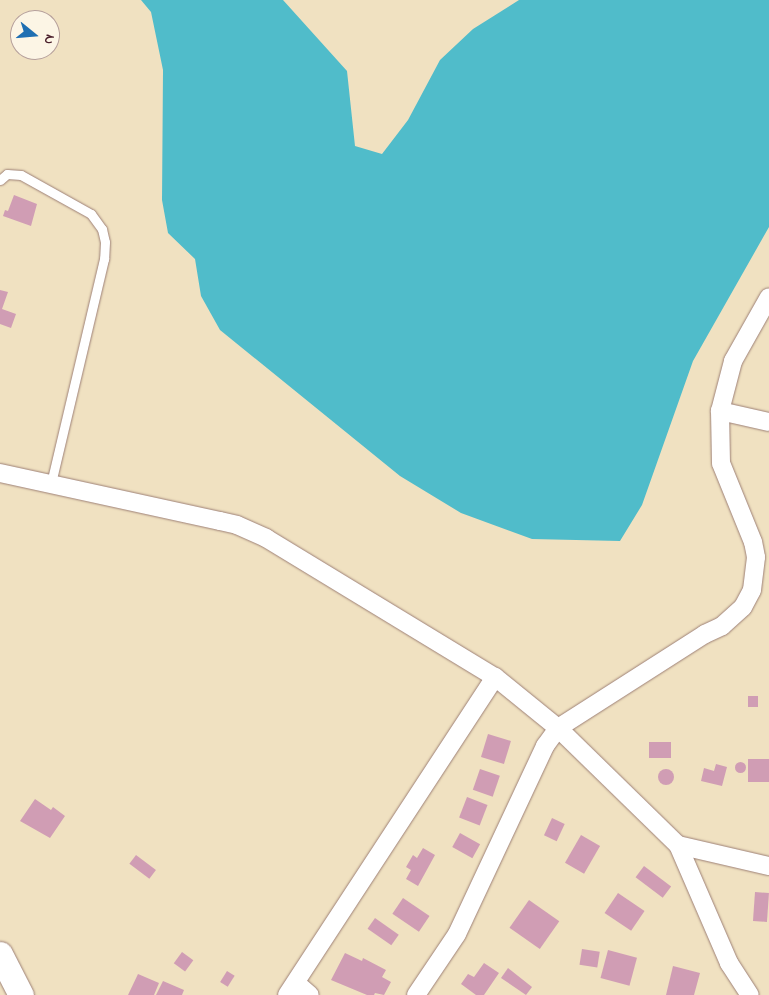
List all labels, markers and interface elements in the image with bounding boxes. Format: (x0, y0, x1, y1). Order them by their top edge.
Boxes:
north arrow (10, 10, 60, 60)
text: N (37, 32, 60, 47)

